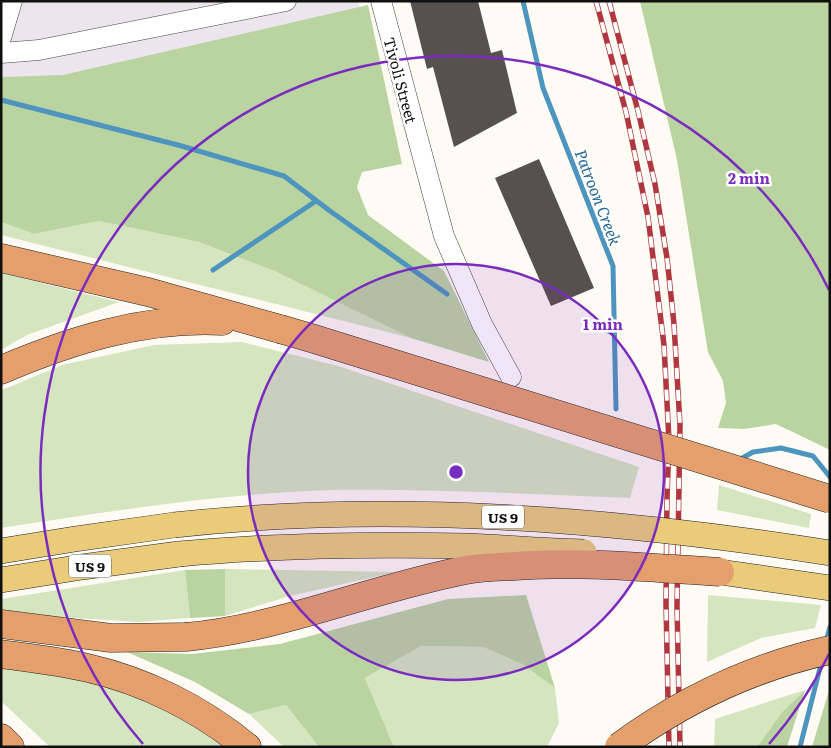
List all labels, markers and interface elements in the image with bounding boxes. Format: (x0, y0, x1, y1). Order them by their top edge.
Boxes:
street label: Tivoli Street (378, 34, 424, 126)
water label: Patroon Creek (570, 145, 628, 249)
text: 2 min (728, 166, 771, 189)
text: 1 min (583, 312, 624, 335)
centre of rings (447, 463, 465, 481)
road number: US 9 (482, 506, 524, 528)
road number: US 9 (69, 554, 111, 578)

